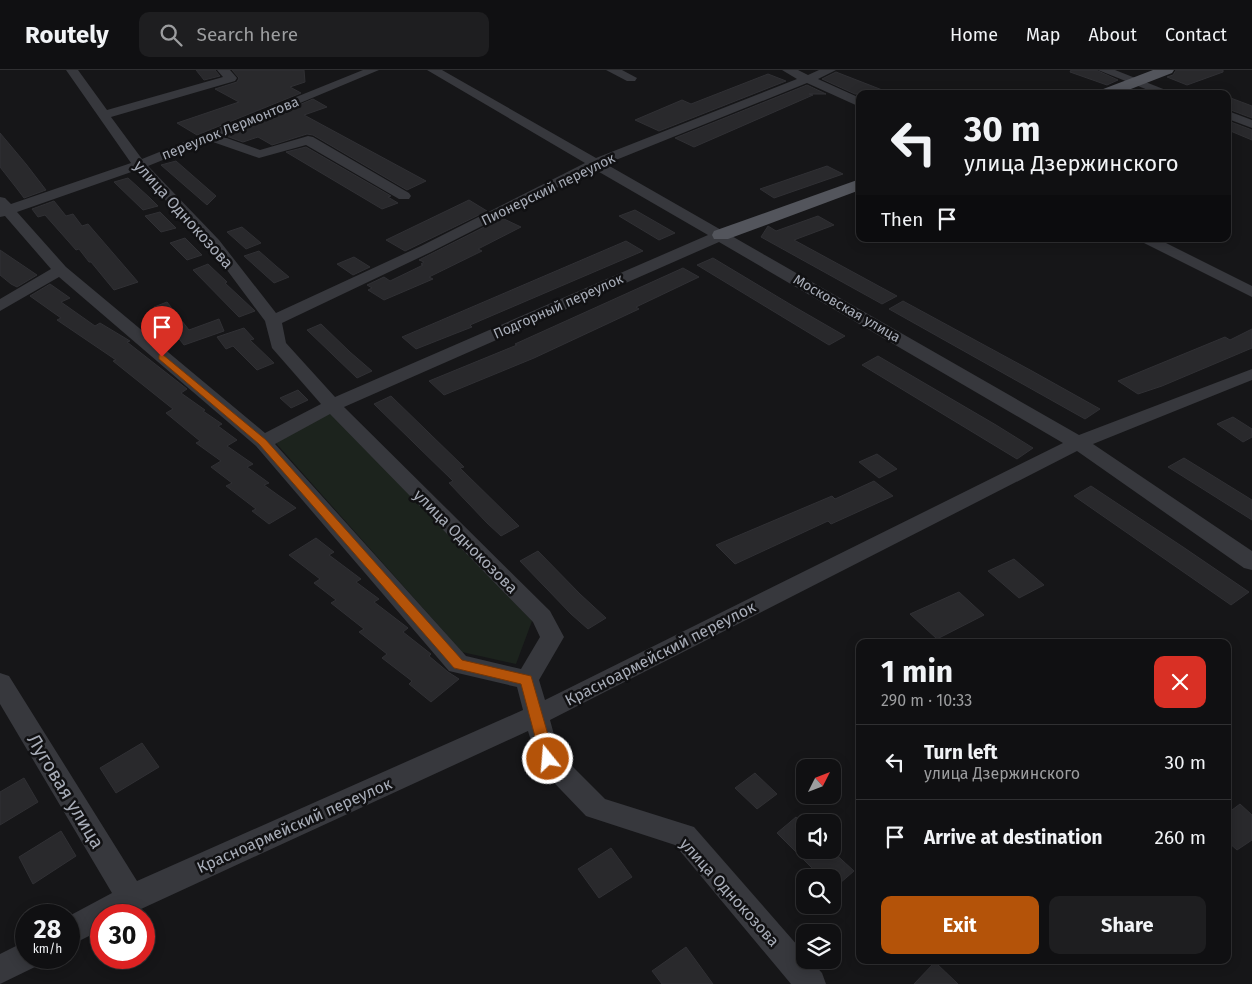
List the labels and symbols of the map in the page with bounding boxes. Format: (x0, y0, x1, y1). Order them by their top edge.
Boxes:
street label: переулок Лермонтова (159, 93, 301, 164)
street label: Пионерский переулок (479, 149, 619, 229)
street label: улица Однокозова (130, 156, 237, 273)
street label: Подгорный переулок (491, 270, 626, 343)
street label: Московская улица (790, 271, 903, 346)
pin (141, 306, 183, 357)
street label: улица Однокозова (410, 485, 522, 597)
street label: Красноармейский переулок (562, 597, 759, 710)
street label: Луговая улица (22, 730, 109, 853)
position arrow (521, 732, 573, 784)
north arrow (796, 759, 841, 804)
street label: Красноармейский переулок (194, 774, 395, 877)
street label: улица Однокозова (676, 834, 783, 951)
speed limit sign: 30 (90, 904, 155, 969)

